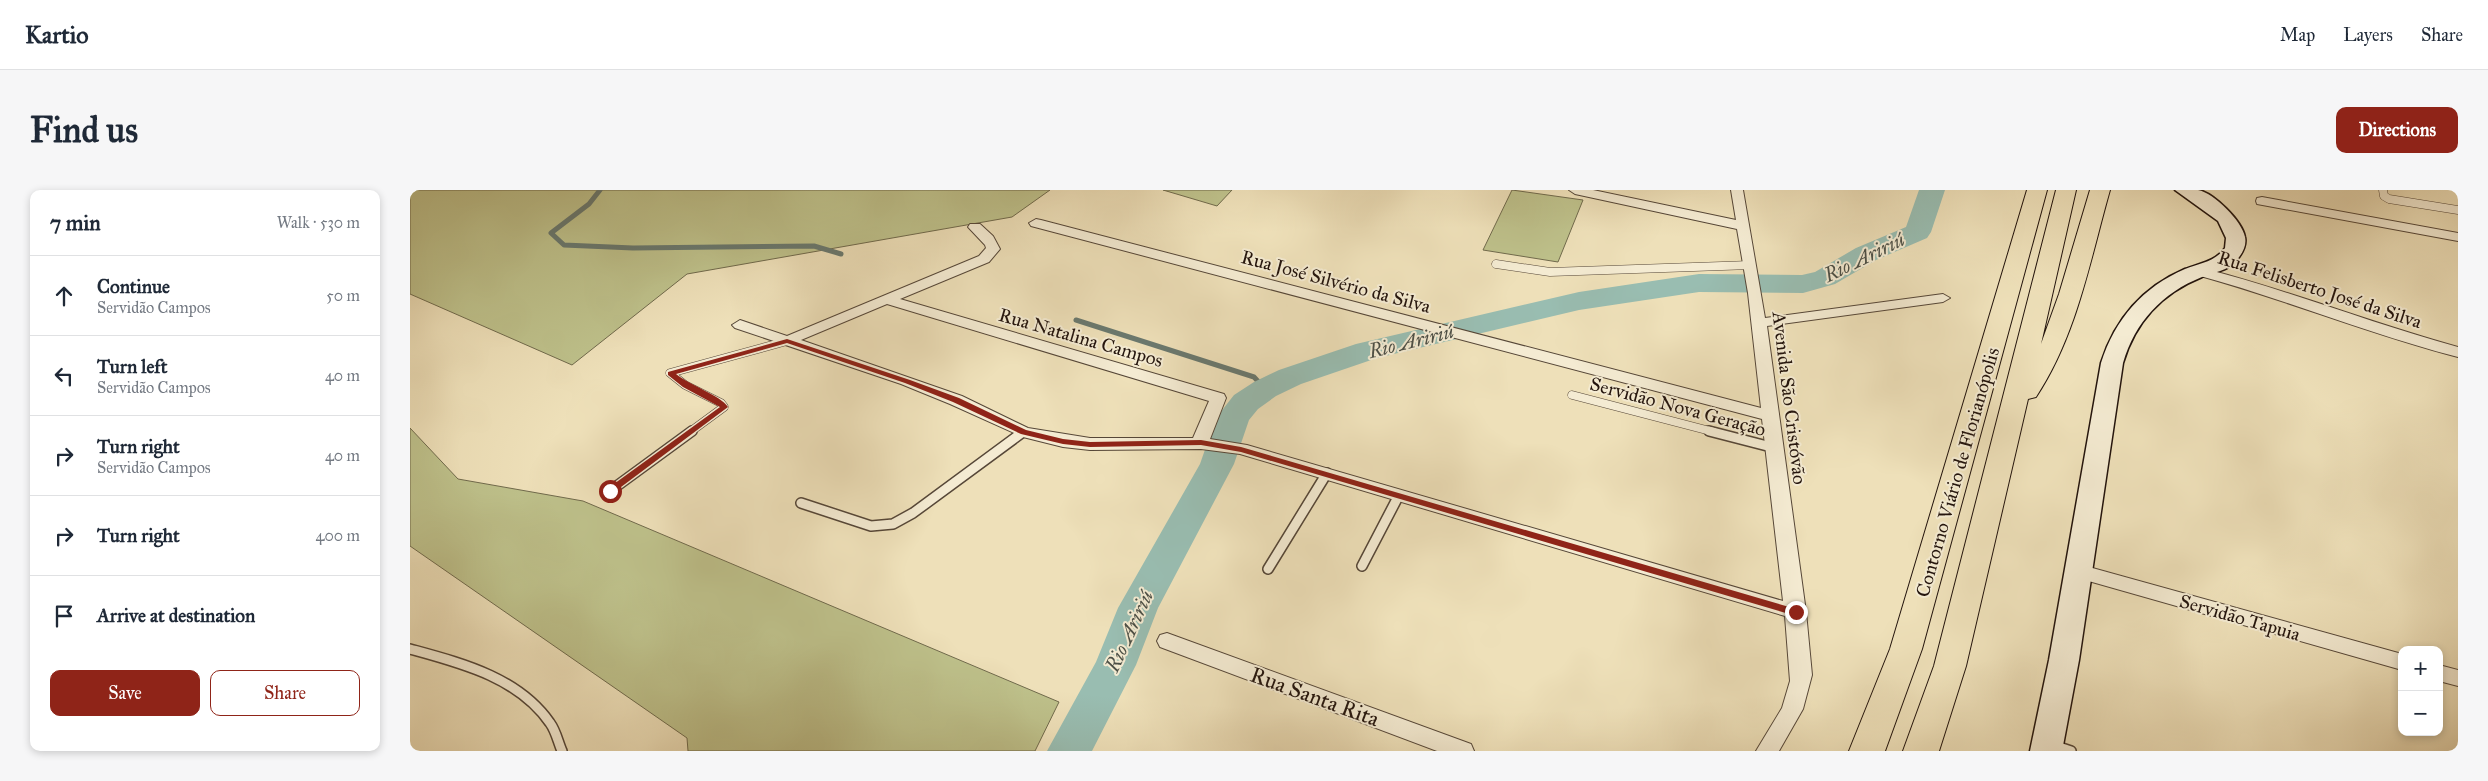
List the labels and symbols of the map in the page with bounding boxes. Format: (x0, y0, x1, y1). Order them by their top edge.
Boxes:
water label: Rio Aririú (1819, 227, 1909, 287)
street label: Rua José Silvério da Silva (1238, 245, 1434, 319)
street label: Rua Felisberto José da Silva (2215, 246, 2426, 335)
street label: Rua Natalina Campos (996, 303, 1166, 372)
street label: Avenida São Cristóvão (1767, 309, 1812, 486)
water label: Rio Aririú (1365, 319, 1457, 363)
street label: Contorno Viário de Florianópolis (1911, 345, 2004, 600)
street label: Servidão Nova Geração (1587, 372, 1769, 441)
route start (599, 480, 622, 503)
water label: Rio Aririú (1099, 586, 1159, 676)
street label: Servidão Tapuia (2177, 589, 2304, 646)
route end (1785, 601, 1808, 624)
street label: Rua Santa Rita (1247, 661, 1384, 733)

